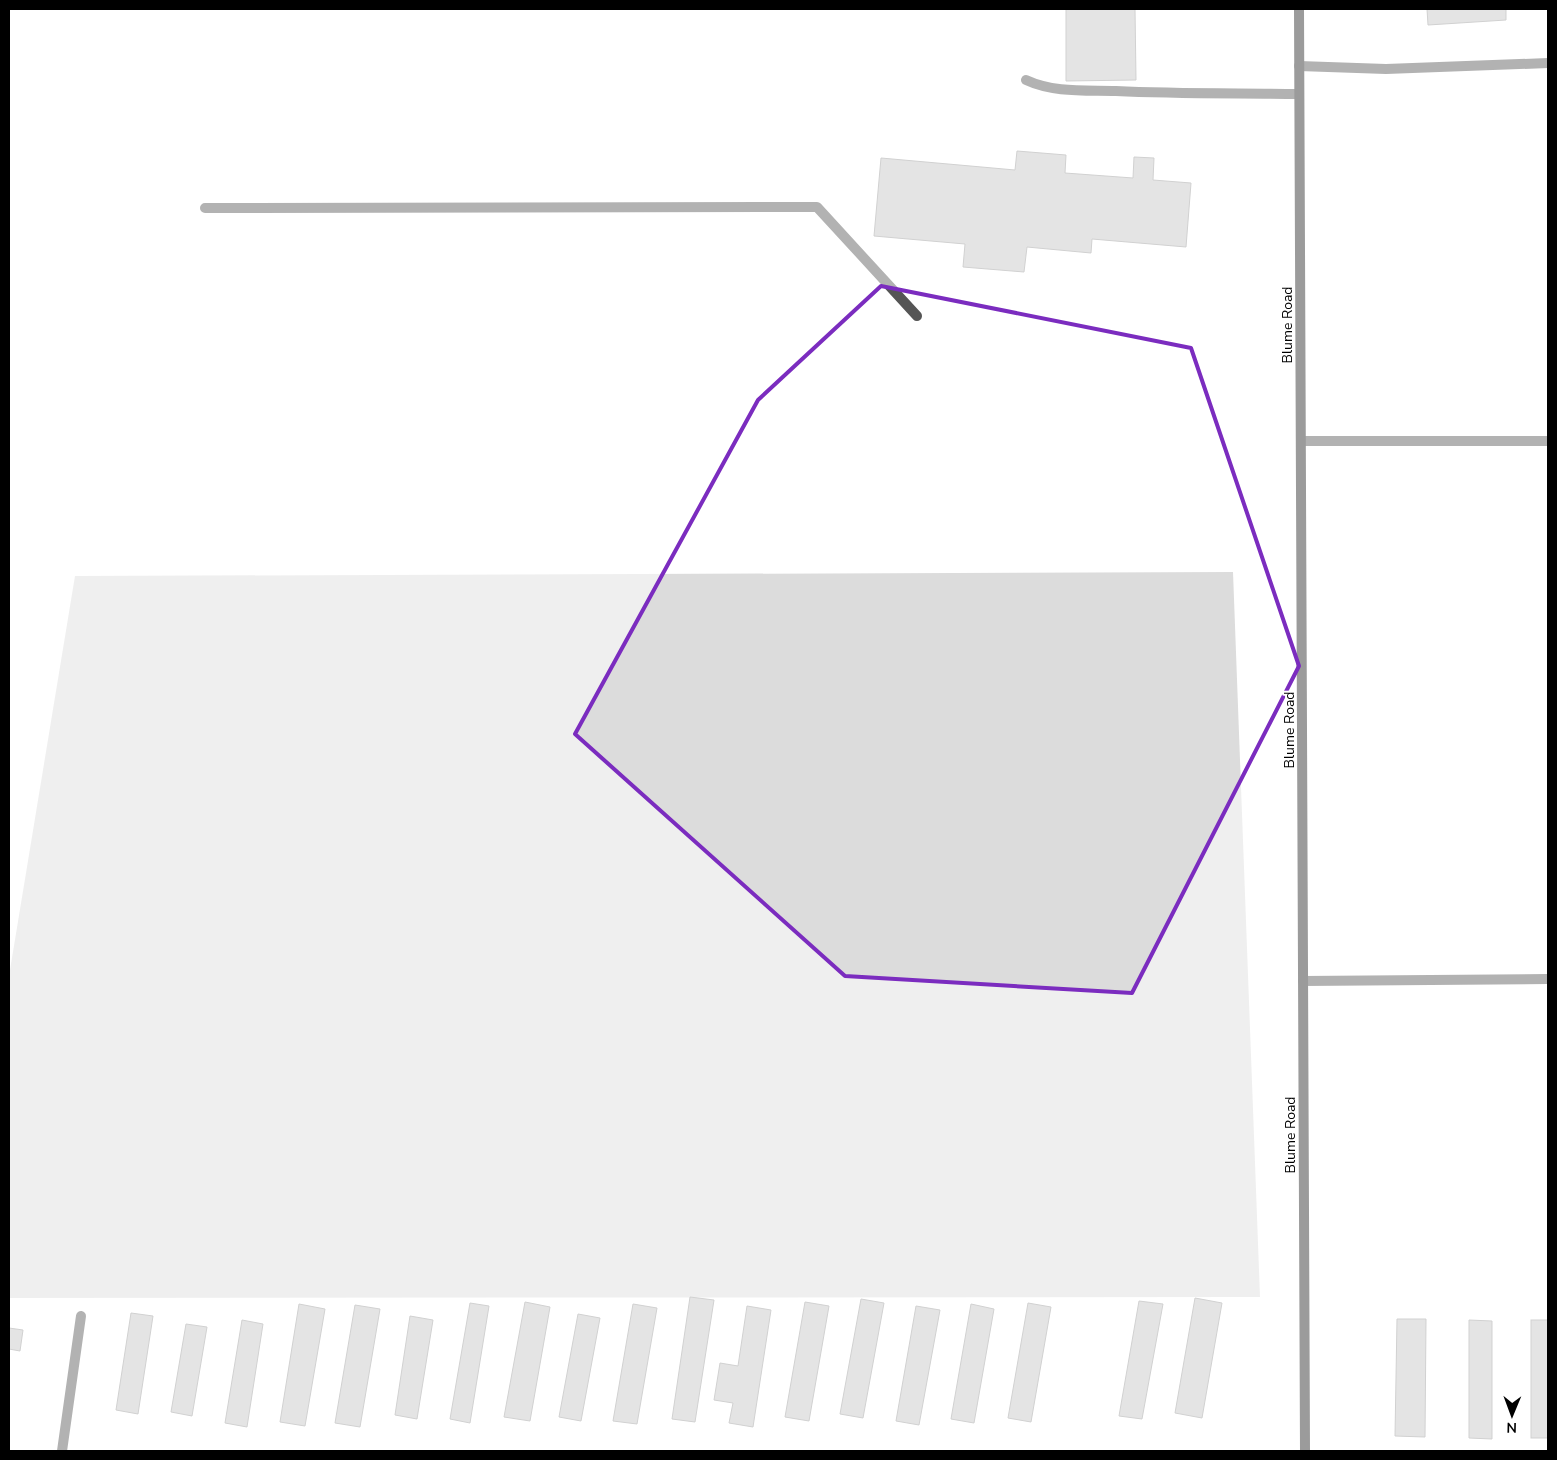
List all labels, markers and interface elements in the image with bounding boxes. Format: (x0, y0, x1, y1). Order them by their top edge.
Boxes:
street label: Blume Road (1278, 286, 1297, 364)
street label: Blume Road (1280, 691, 1299, 769)
street label: Blume Road (1281, 1096, 1300, 1174)
north arrow (1487, 1390, 1537, 1440)
text: N (1506, 1418, 1517, 1437)

